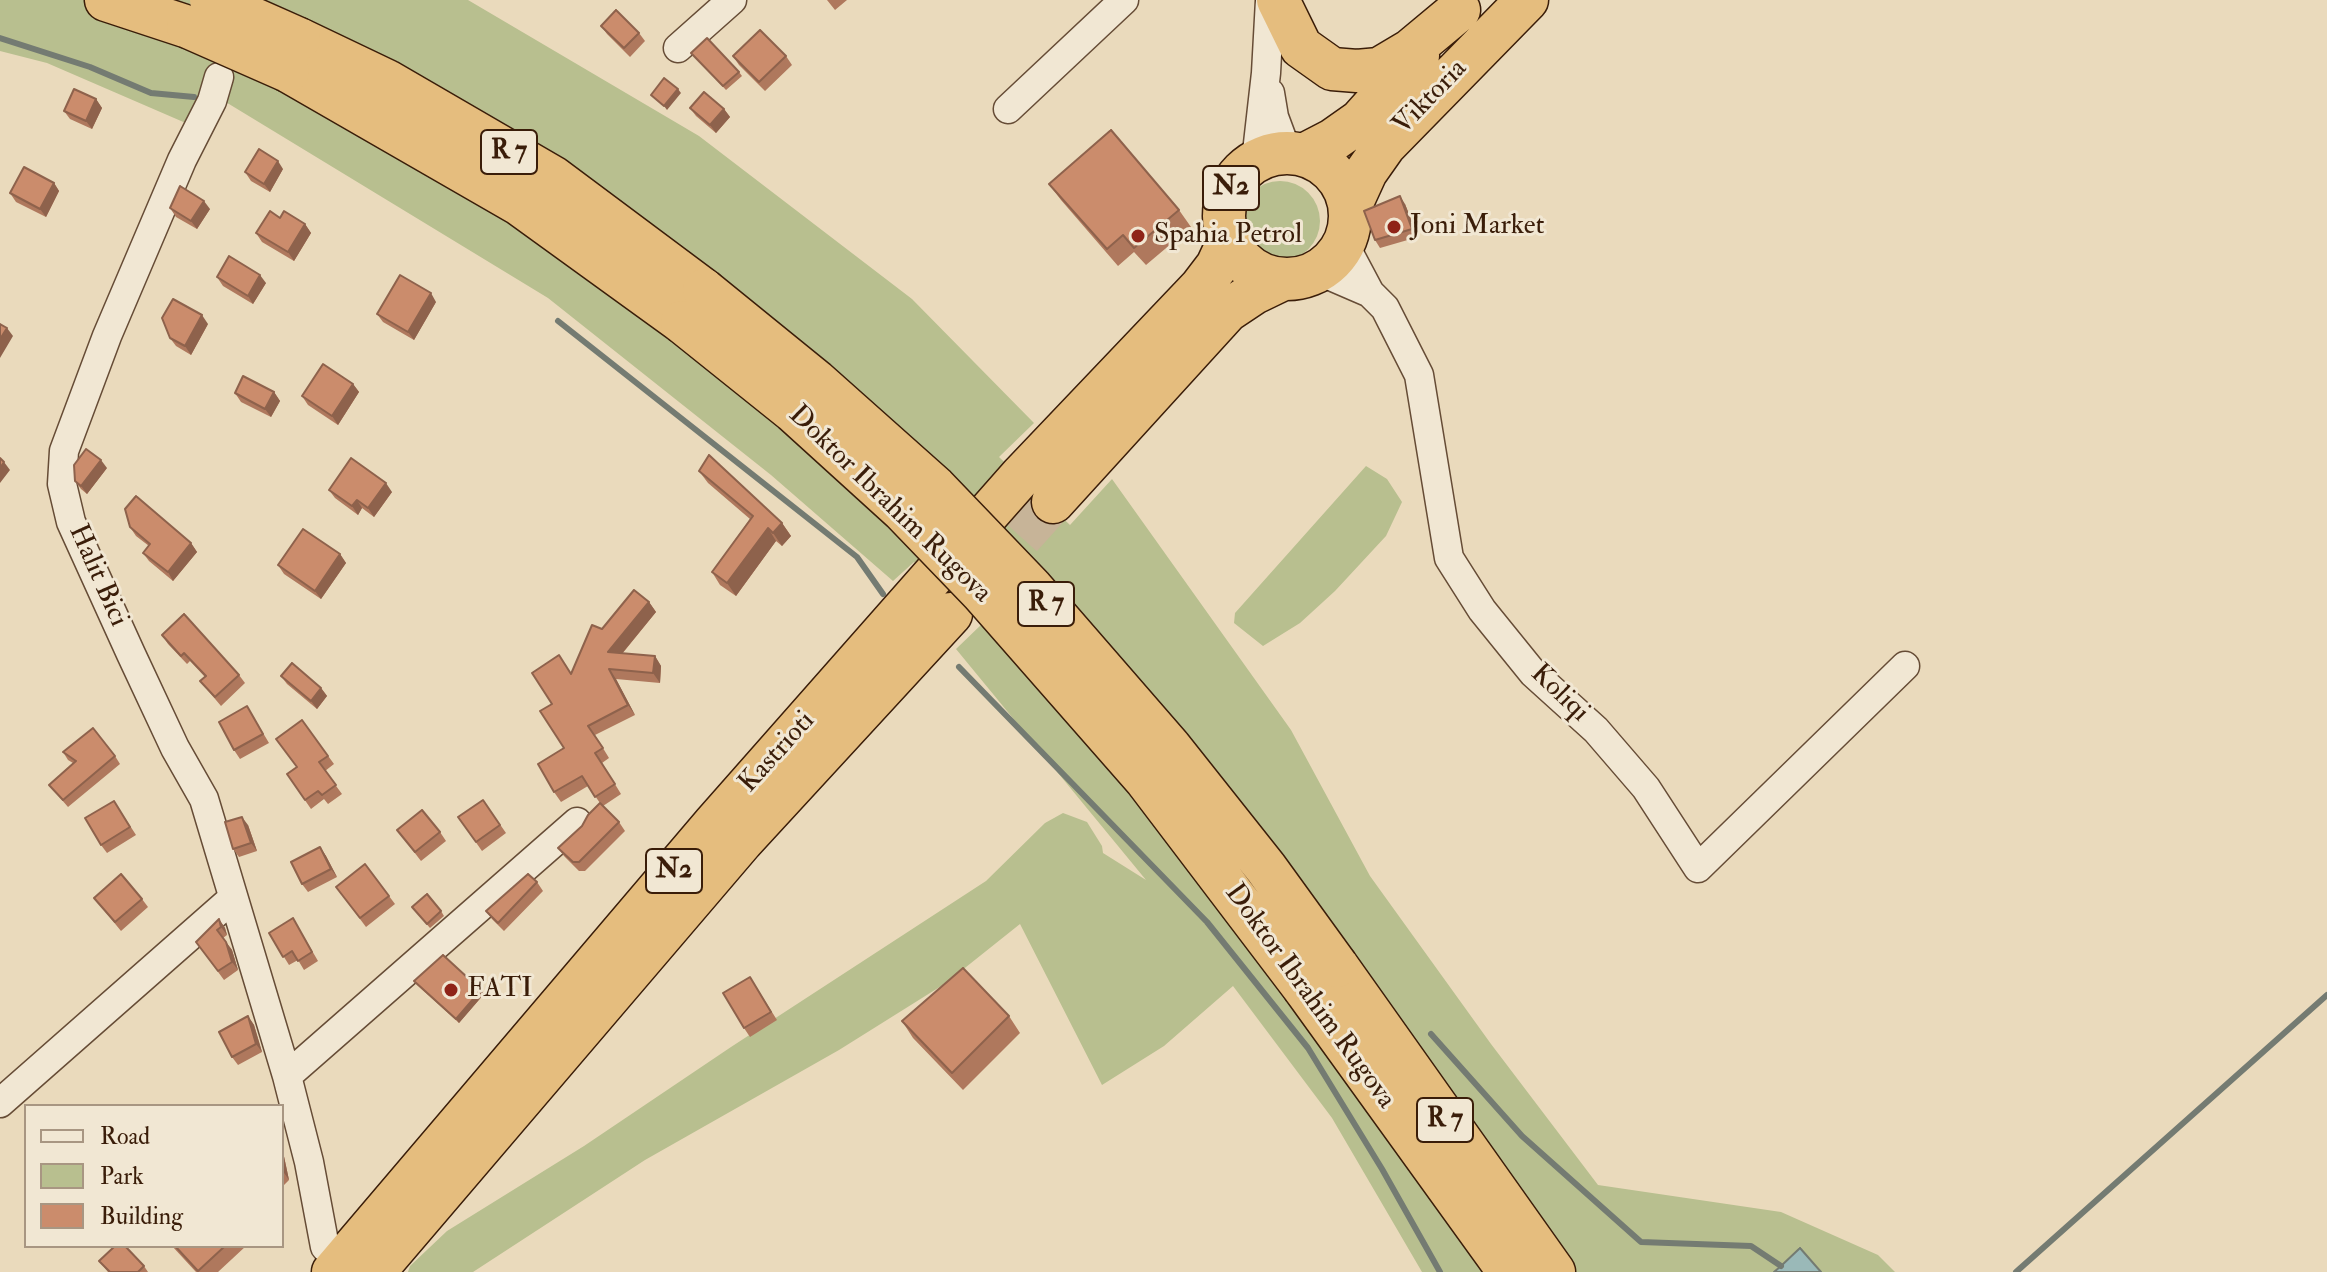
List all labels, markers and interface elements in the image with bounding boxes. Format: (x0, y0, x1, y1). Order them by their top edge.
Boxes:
street label: Viktoria (1387, 53, 1475, 143)
road number: R 7 (481, 130, 537, 174)
road number: N2 (1203, 166, 1259, 210)
place label: Joni Market (1410, 210, 1545, 244)
marker: Joni Market (1385, 218, 1403, 236)
place label: Spahia Petrol (1154, 219, 1302, 253)
marker: Spahia Petrol (1129, 227, 1147, 245)
street label: Doktor Ibrahim Rugova (780, 399, 998, 611)
street label: Halit Bici (60, 520, 134, 632)
road number: R 7 (1018, 582, 1074, 626)
street label: Koliqi (1523, 658, 1595, 730)
street label: Kastrioti (733, 706, 823, 800)
road number: N2 (646, 849, 702, 893)
street label: Doktor Ibrahim Rugova (1216, 878, 1402, 1116)
place label: FATI (467, 973, 533, 1007)
marker: FATI (442, 981, 460, 999)
road number: R 7 (1417, 1098, 1473, 1142)
legend (24, 1104, 284, 1248)
text: Road (100, 1121, 150, 1152)
text: Park (100, 1161, 144, 1192)
text: Building (100, 1201, 183, 1232)

